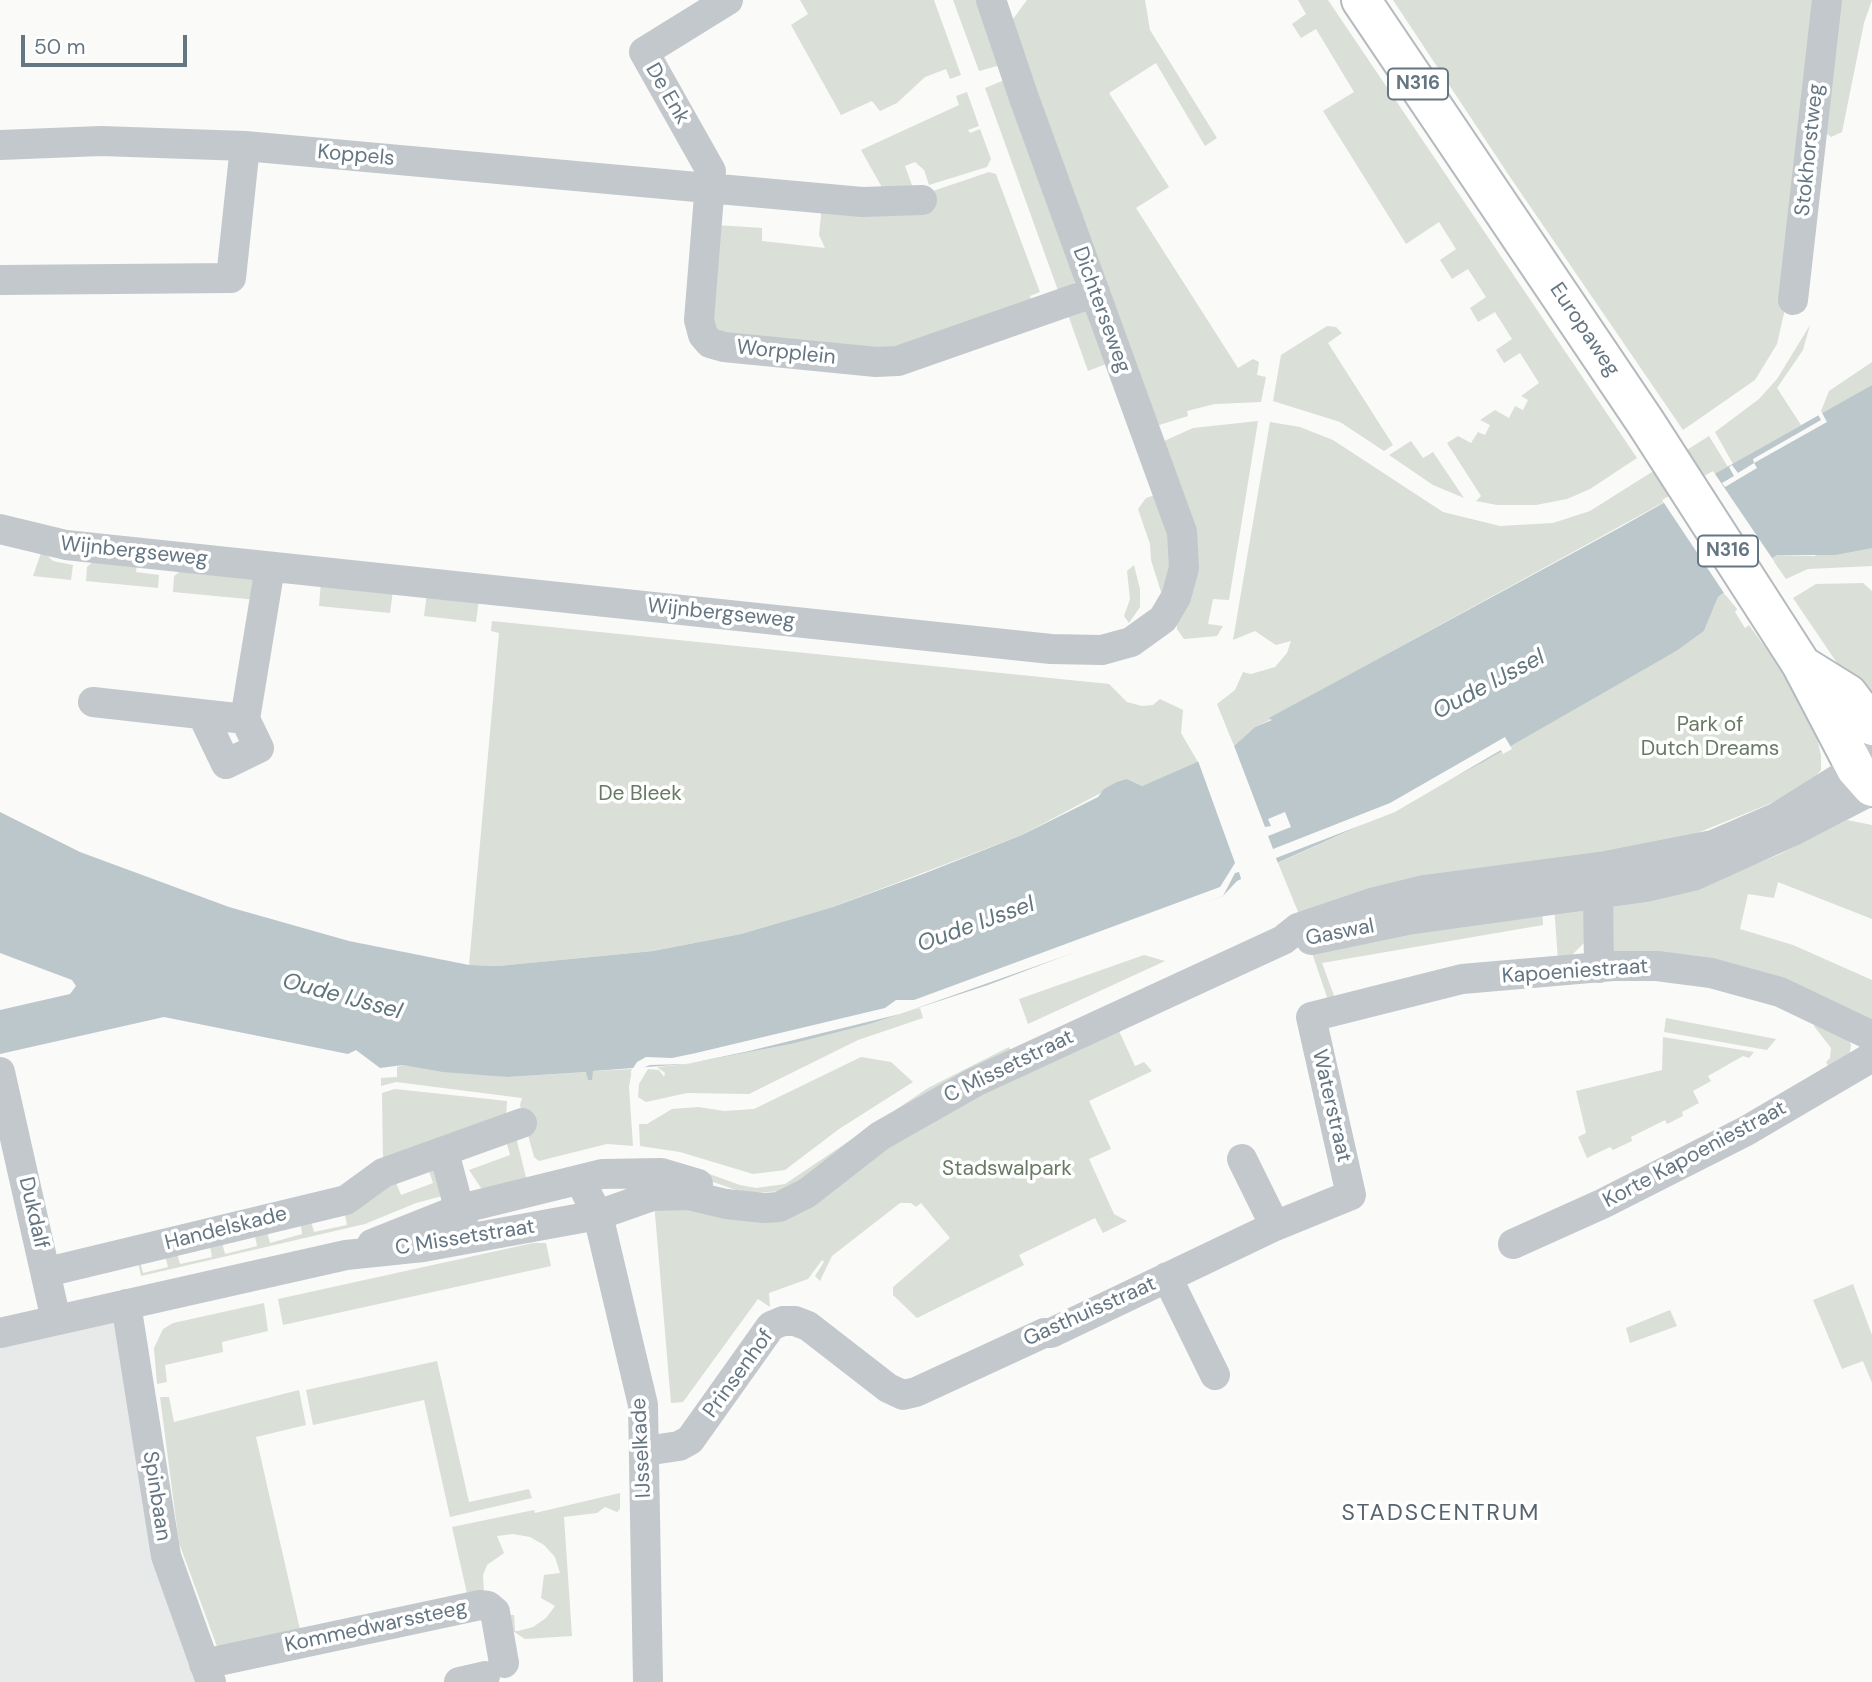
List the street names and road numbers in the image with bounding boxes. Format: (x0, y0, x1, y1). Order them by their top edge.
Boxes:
street label: De Enk (639, 59, 695, 129)
road number: N316 (1388, 68, 1448, 100)
street label: Stokhorstweg (1791, 83, 1829, 217)
street label: Koppels (316, 140, 396, 172)
street label: Dichterseweg (1067, 243, 1135, 377)
street label: Europaweg (1544, 278, 1624, 382)
street label: Worpplein (735, 335, 837, 371)
street label: Wijnbergseweg (59, 532, 209, 572)
road number: N316 (1698, 536, 1758, 566)
street label: Wijnbergseweg (646, 594, 796, 634)
street label: Gaswal (1304, 914, 1376, 952)
street label: Kapoeniestraat (1501, 954, 1649, 990)
street label: C Missetstraat (940, 1025, 1078, 1109)
street label: Waterstraat (1306, 1047, 1356, 1165)
street label: Korte Kapoeniestraat (1599, 1096, 1791, 1214)
street label: Dukdalf (13, 1175, 53, 1251)
street label: Handelskade (162, 1202, 290, 1256)
street label: C Missetstraat (393, 1215, 537, 1261)
street label: Gasthuisstraat (1020, 1272, 1160, 1352)
street label: Prinsenhof (698, 1325, 780, 1423)
street label: IJsselkade (627, 1397, 657, 1499)
street label: Spinbaan (136, 1449, 176, 1543)
street label: Kommedwarssteeg (283, 1595, 469, 1659)

